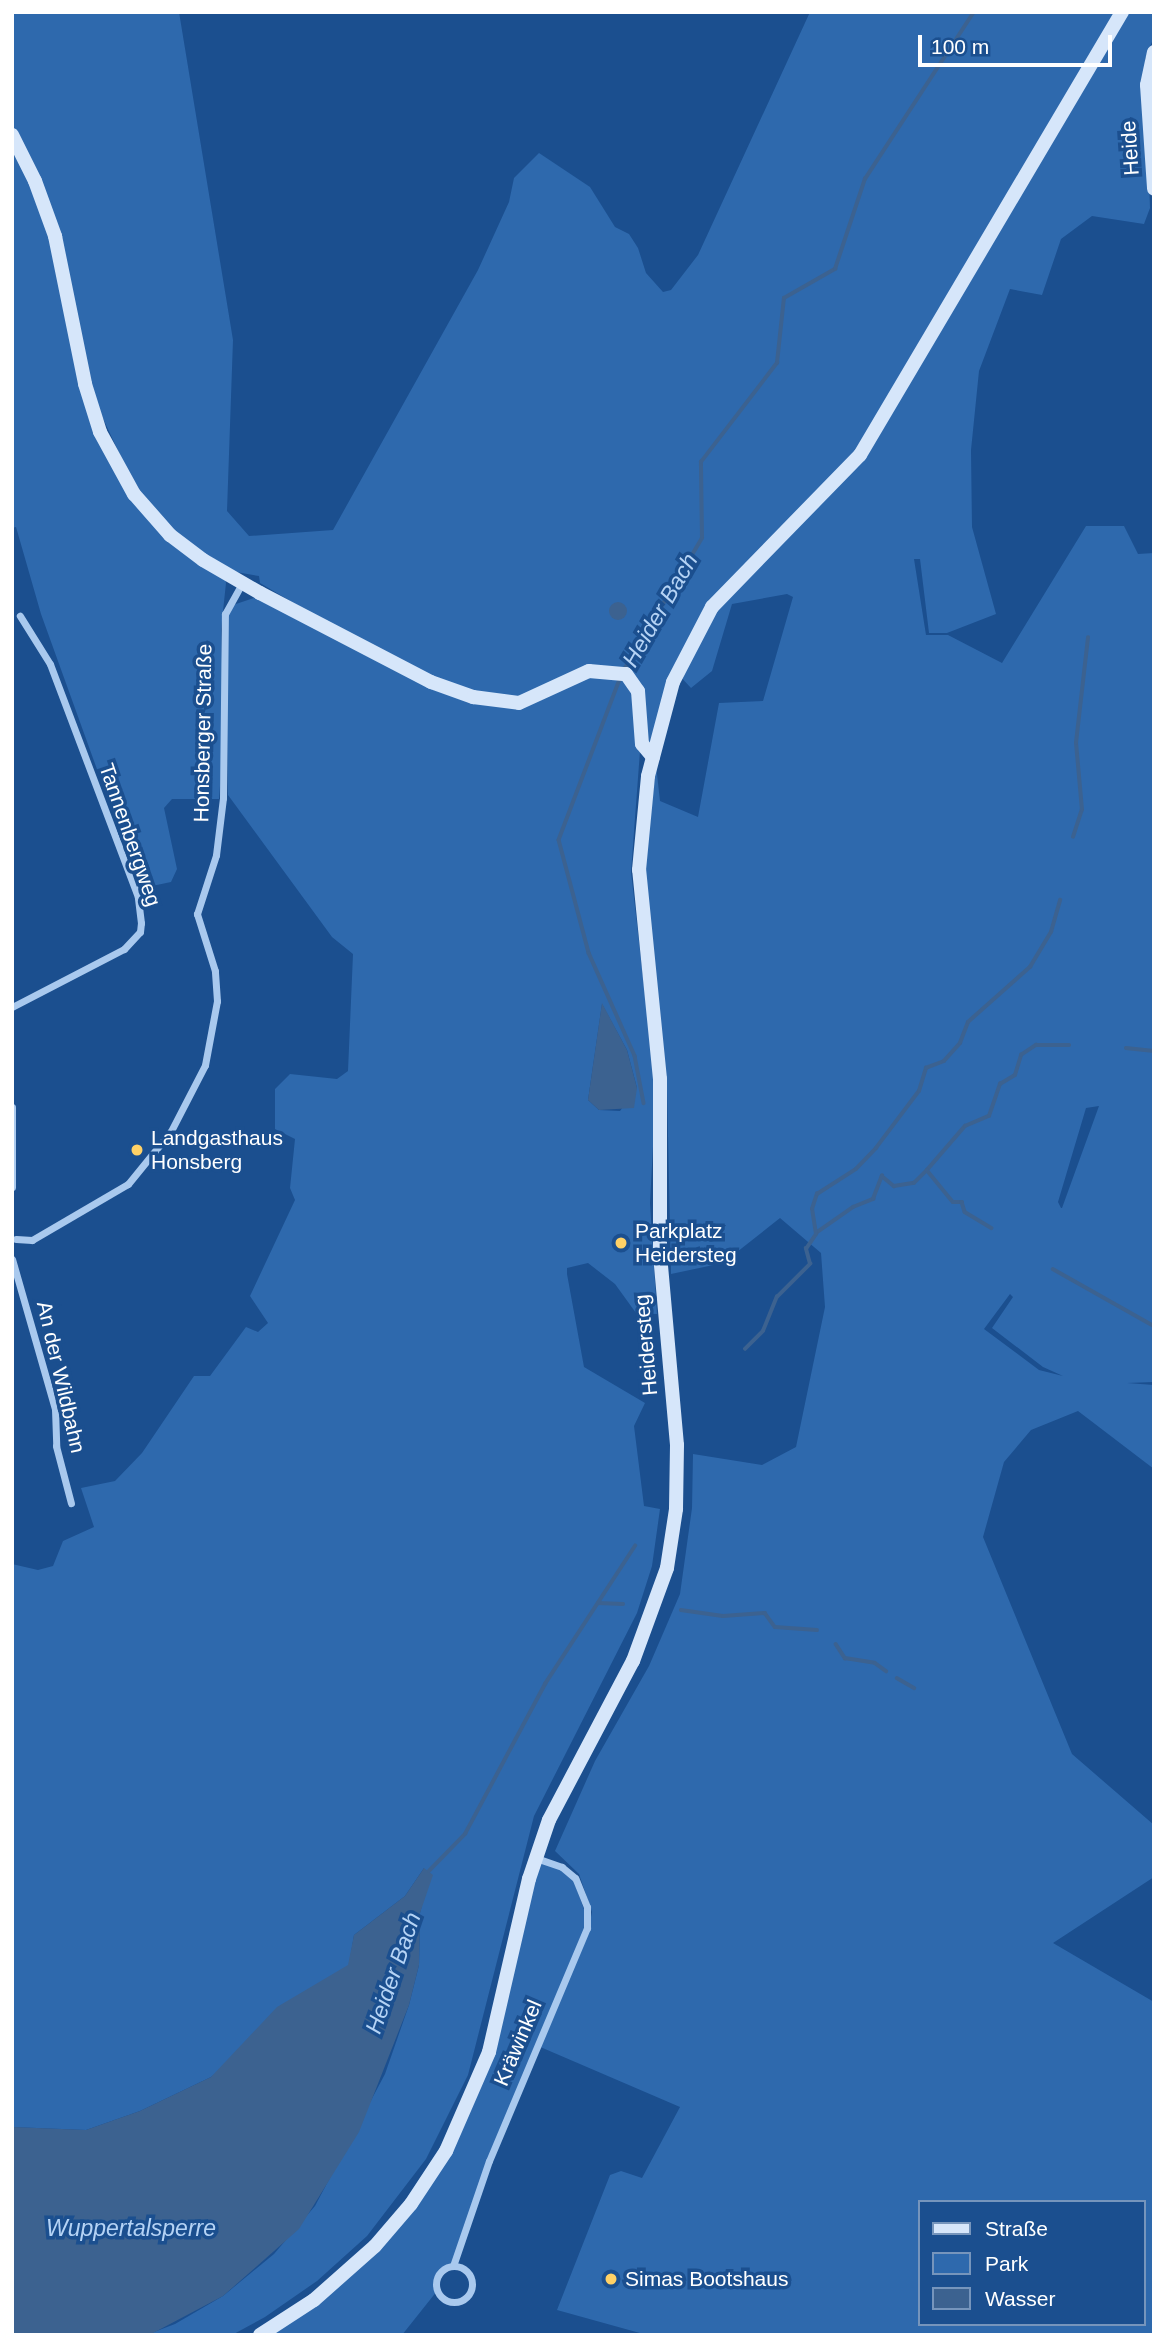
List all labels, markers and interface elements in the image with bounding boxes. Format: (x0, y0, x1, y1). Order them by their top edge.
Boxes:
scale bar (921, 21, 1115, 65)
text: 100 m (931, 35, 989, 58)
street label: Heide (1116, 120, 1144, 176)
water label: Heider Bach (616, 548, 704, 672)
street label: Honsberger Straße (189, 644, 217, 822)
street label: Tannenbergweg (94, 760, 166, 910)
place label: Landgasthaus Honsberg (151, 1125, 283, 1175)
marker: Landgasthaus Honsberg (129, 1142, 145, 1158)
place label: Parkplatz Heidersteg (635, 1218, 737, 1268)
marker: Parkplatz Heidersteg (613, 1235, 629, 1251)
street label: Heidersteg (629, 1293, 663, 1397)
street label: An der Wildbahn (31, 1299, 91, 1455)
water label: Heider Bach (359, 1909, 427, 2037)
street label: Kräwinkel (489, 1996, 547, 2090)
legend (918, 2200, 1145, 2326)
water label: Wuppertalsperre (46, 2214, 216, 2242)
text: Straße (985, 2217, 1048, 2240)
text: Park (985, 2252, 1028, 2275)
place label: Simas Bootshaus (625, 2266, 788, 2292)
marker: Simas Bootshaus (603, 2271, 619, 2287)
text: Wasser (985, 2287, 1055, 2310)

